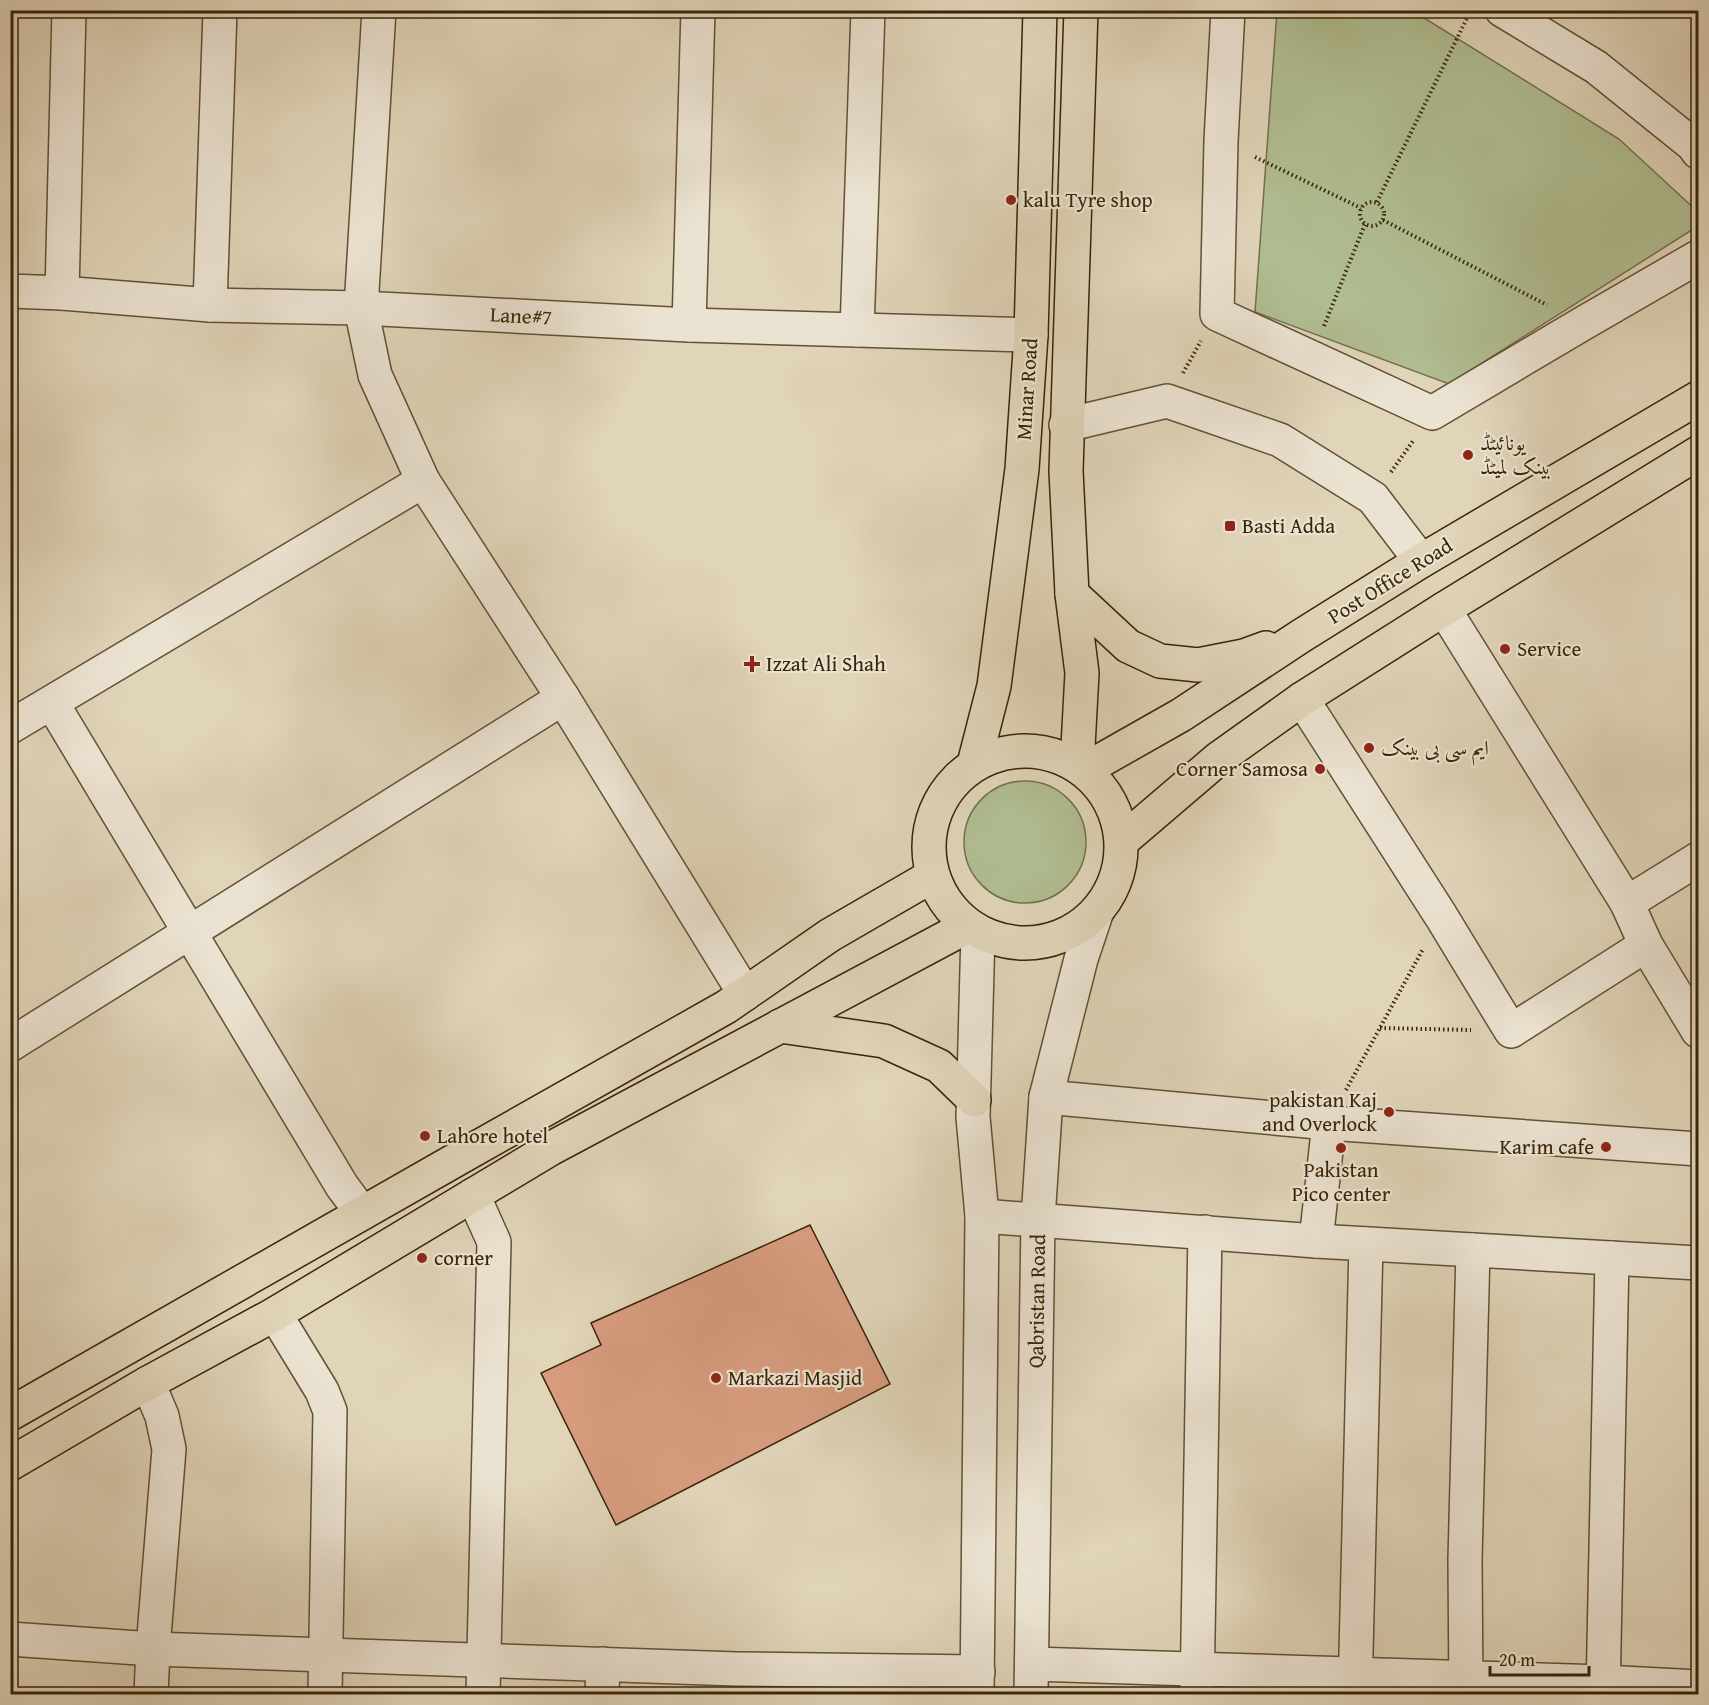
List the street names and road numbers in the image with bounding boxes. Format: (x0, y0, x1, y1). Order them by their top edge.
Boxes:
street label: Lane#7 (489, 298, 553, 333)
street label: Minar Road (1007, 336, 1046, 441)
street label: Post Office Road (1321, 529, 1459, 631)
street label: Qabristan Road (1020, 1233, 1053, 1368)

